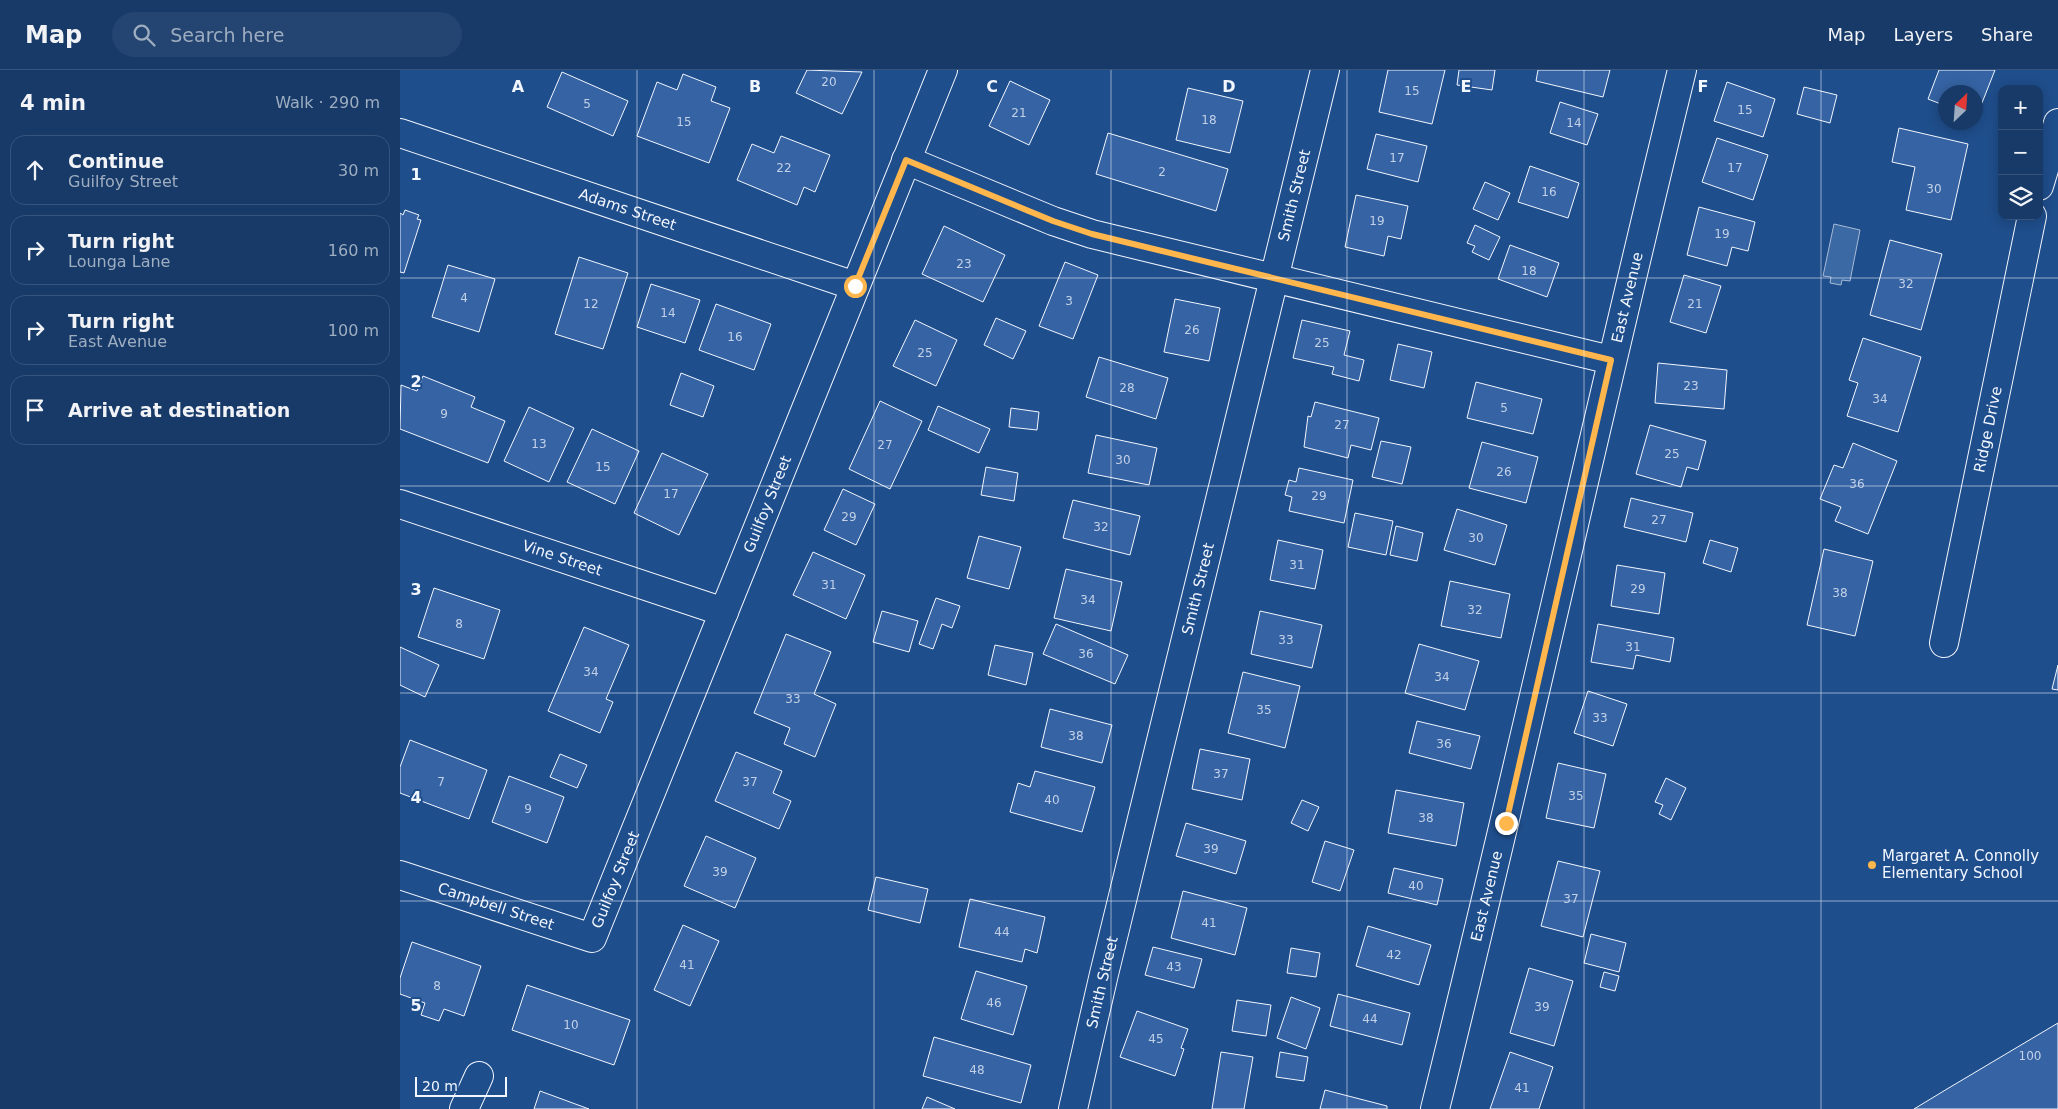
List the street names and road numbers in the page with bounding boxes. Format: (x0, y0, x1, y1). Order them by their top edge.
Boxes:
street label: Smith Street (1274, 147, 1314, 243)
street label: Adams Street (576, 185, 679, 234)
street label: East Avenue (1608, 250, 1647, 345)
street label: Ridge Drive (1970, 385, 2006, 474)
street label: Guilfoy Street (740, 453, 795, 555)
street label: Vine Street (520, 536, 605, 580)
street label: Smith Street (1178, 541, 1218, 637)
street label: Guilfoy Street (588, 828, 643, 931)
street label: East Avenue (1467, 849, 1506, 944)
street label: Campbell Street (436, 879, 557, 934)
street label: Smith Street (1083, 934, 1122, 1030)

